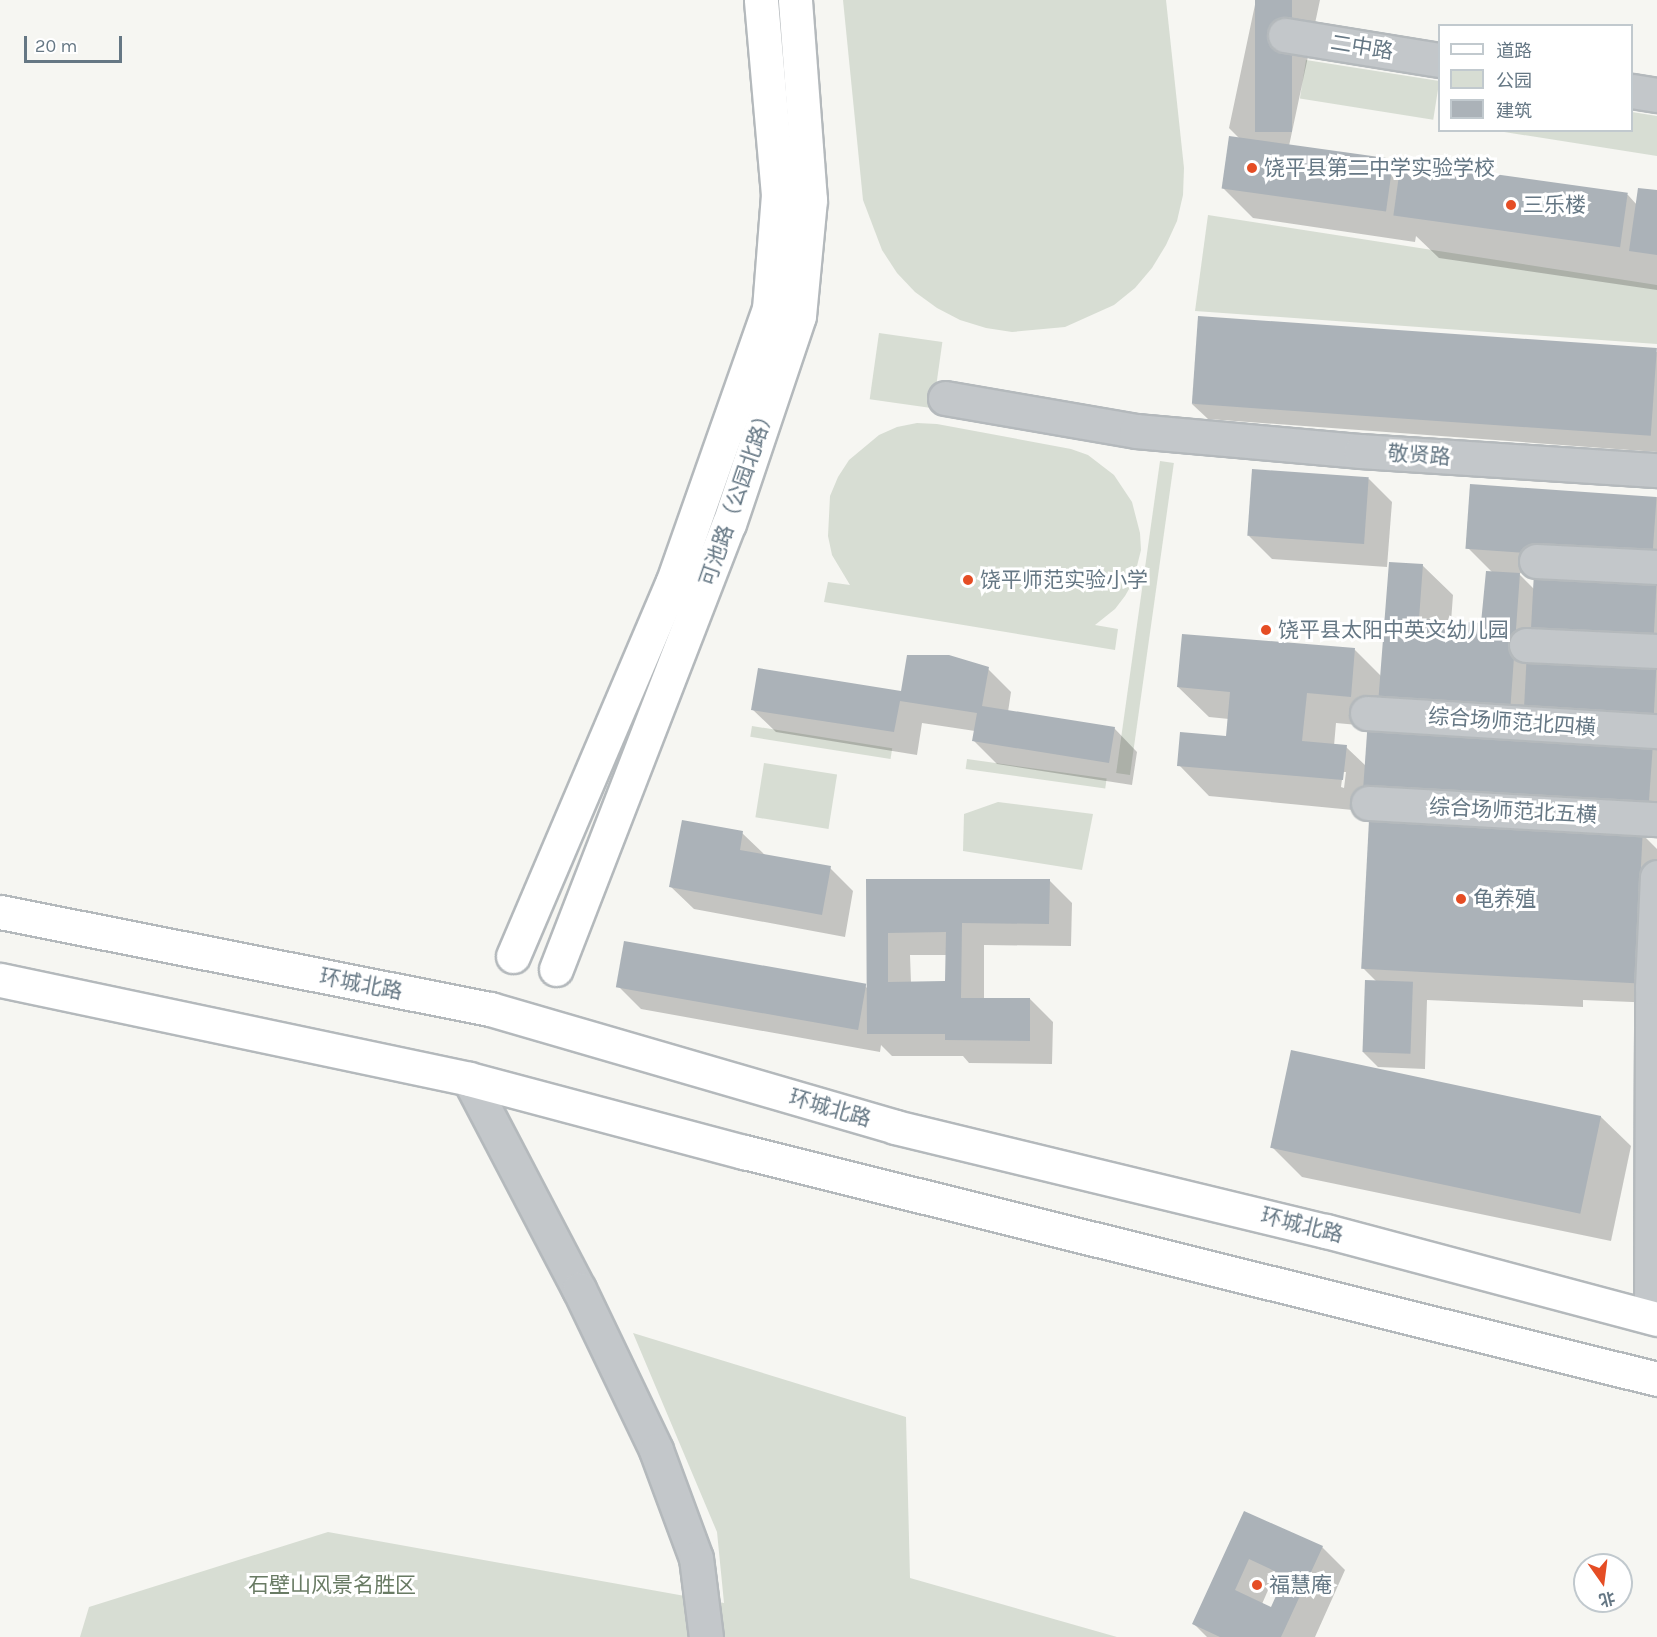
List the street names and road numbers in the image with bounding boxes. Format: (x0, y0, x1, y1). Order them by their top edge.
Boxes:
street label: 二中路 (1329, 30, 1395, 64)
street label: 可池路（公园北路） (694, 403, 780, 589)
street label: 敬贤路 (1387, 440, 1451, 470)
street label: 综合场师范北四横 (1427, 704, 1597, 740)
street label: 综合场师范北五横 (1428, 794, 1598, 828)
street label: 环城北路 (317, 964, 405, 1004)
street label: 环城北路 (786, 1084, 874, 1132)
street label: 环城北路 (1258, 1203, 1346, 1247)

